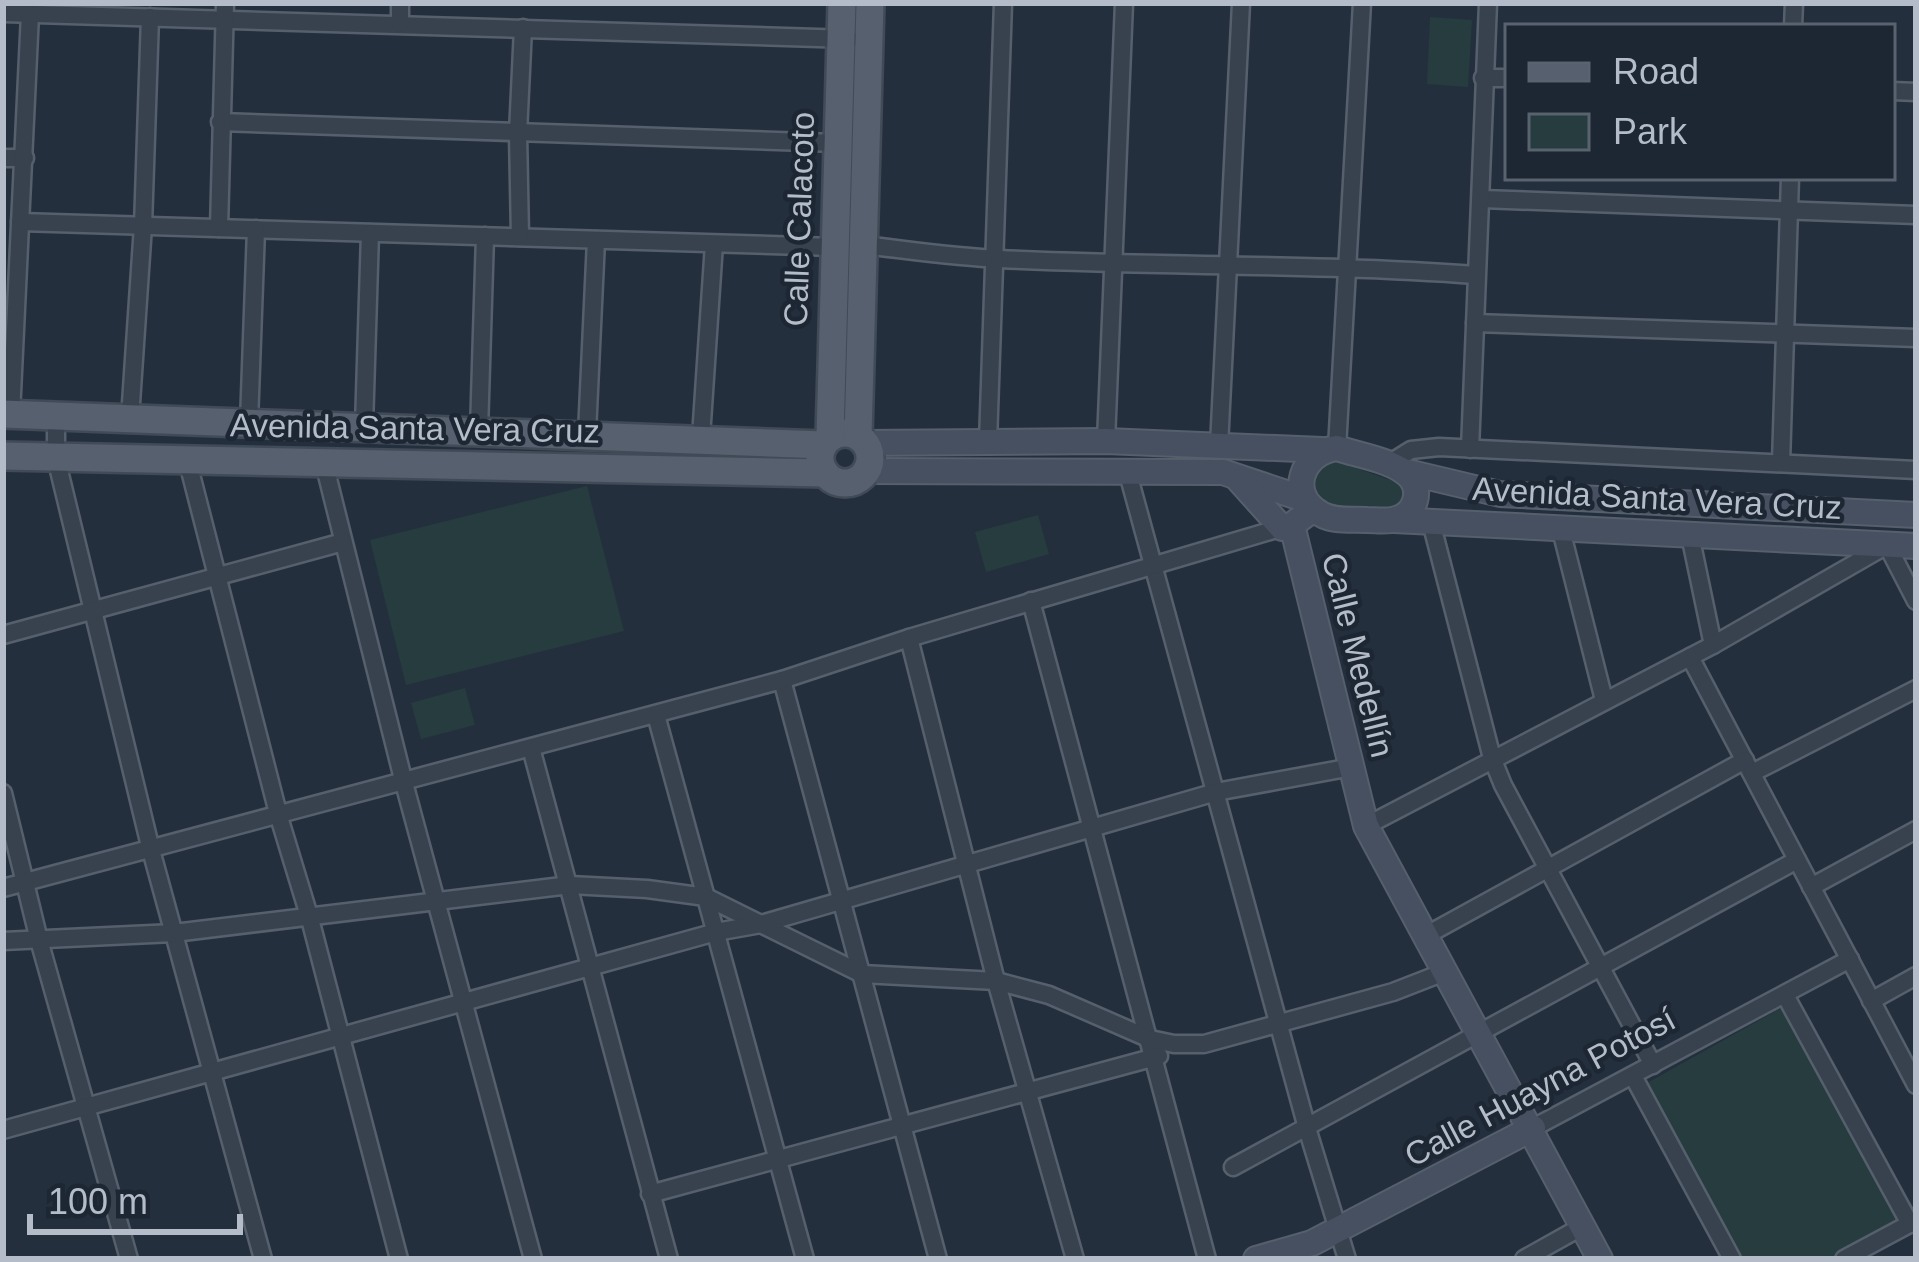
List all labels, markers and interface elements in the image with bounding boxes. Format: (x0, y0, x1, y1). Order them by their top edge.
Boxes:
legend (1505, 24, 1895, 180)
text: Road (1613, 51, 1699, 92)
street label: Calle Calacoto (777, 111, 821, 327)
text: Park (1613, 111, 1688, 152)
street label: Avenida Santa Vera Cruz (230, 406, 600, 450)
street label: Avenida Santa Vera Cruz (1471, 470, 1843, 526)
street label: Calle Medellín (1315, 549, 1401, 761)
street label: Calle Huayna Potosí (1399, 1000, 1681, 1174)
scale bar (30, 1160, 240, 1234)
text: 100 m (48, 1181, 148, 1222)

